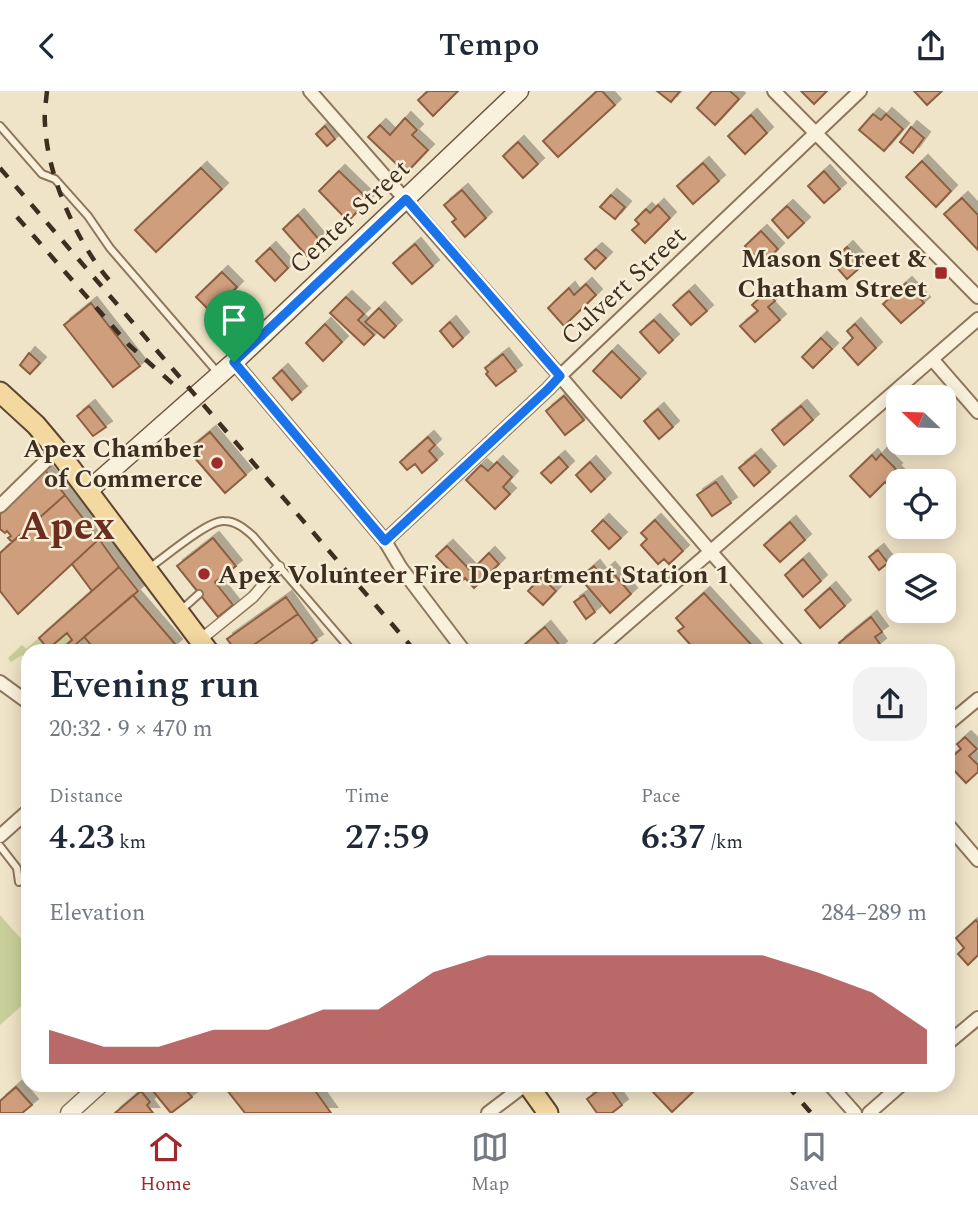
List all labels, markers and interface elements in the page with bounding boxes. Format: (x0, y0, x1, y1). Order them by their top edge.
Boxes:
text: Tempo (439, 21, 539, 70)
icon: back (28, 27, 66, 65)
icon: share (912, 27, 950, 65)
street label: Center Street (280, 150, 419, 284)
street label: Culvert Street (551, 216, 696, 355)
place label: Mason Street & Chatham Street (737, 239, 927, 309)
marker: Mason Street & Chatham Street (933, 265, 949, 281)
pin (204, 290, 264, 362)
icon: arrive (215, 301, 253, 339)
north arrow (886, 385, 956, 455)
map controls (886, 385, 956, 623)
place label: Apex Chamber of Commerce (23, 429, 204, 499)
marker: Apex Chamber of Commerce (209, 455, 225, 471)
button: locate (886, 469, 956, 539)
district label: Apex (19, 497, 115, 558)
button: layers (886, 553, 956, 623)
place label: Apex Volunteer Fire Department Station 1 (218, 555, 730, 595)
marker: Apex Volunteer Fire Department Station 1 (196, 566, 212, 582)
text: Evening run (49, 657, 260, 715)
button: share (853, 667, 927, 741)
text: 20:32 · 9 × 470 m (49, 712, 213, 747)
text: Distance (49, 782, 123, 811)
text: Time (345, 782, 389, 811)
text: Pace (641, 782, 680, 811)
text: 4.23 (49, 811, 114, 864)
text: 27:59 (345, 811, 429, 864)
text: 6:37 (641, 811, 706, 864)
text: km (114, 828, 146, 857)
text: /km (706, 828, 743, 857)
text: Elevation (49, 896, 145, 931)
text: 284–289 m (821, 896, 927, 931)
tab: Home (140, 1128, 191, 1199)
tab: Map (471, 1128, 509, 1199)
tab: Saved (789, 1128, 838, 1199)

